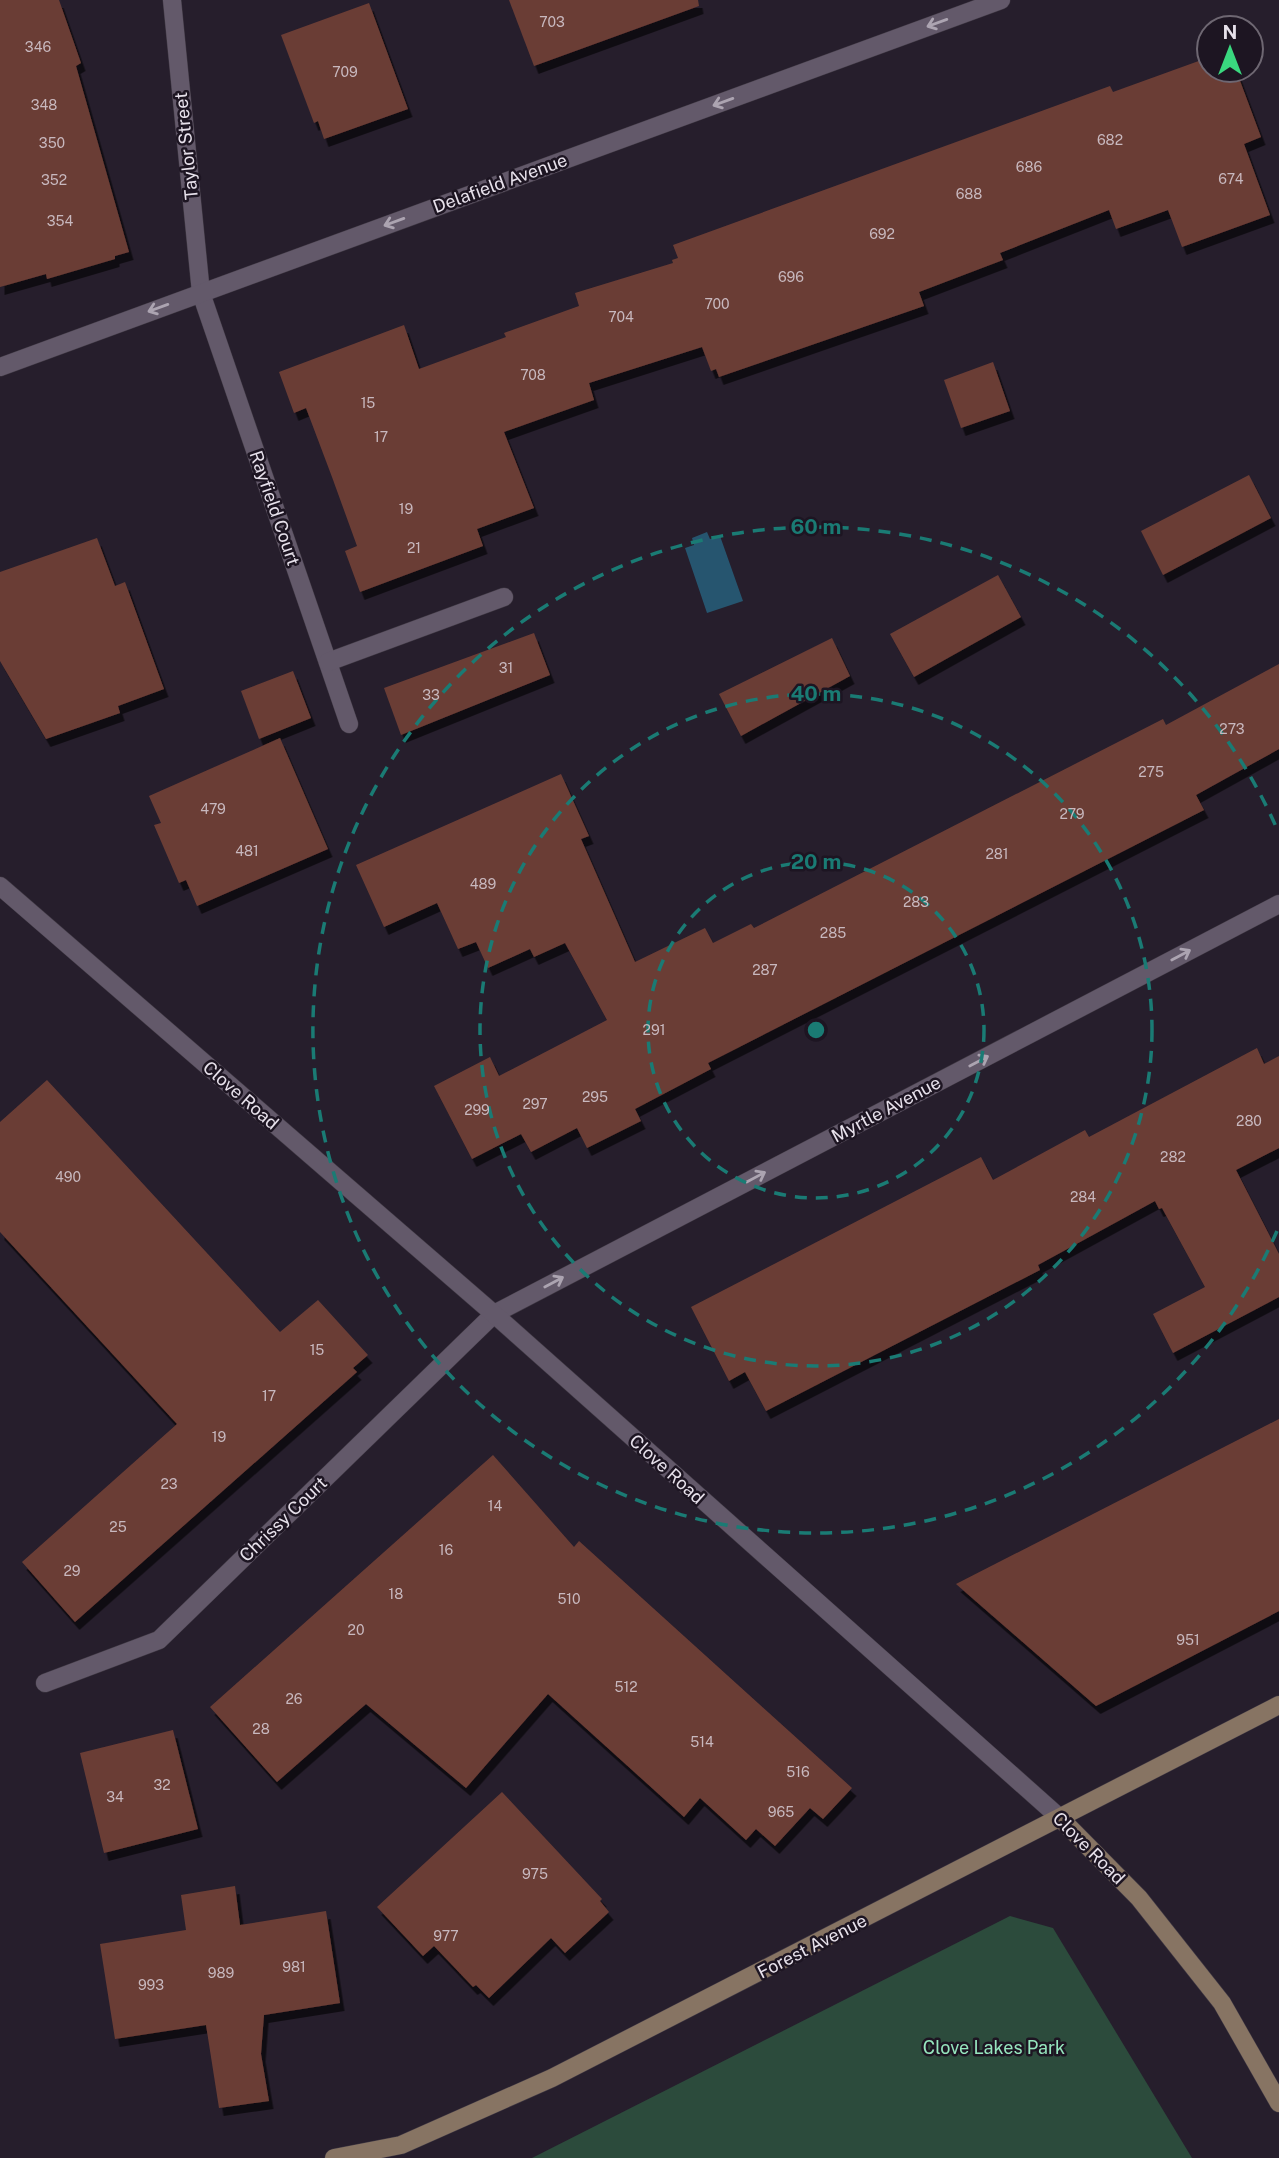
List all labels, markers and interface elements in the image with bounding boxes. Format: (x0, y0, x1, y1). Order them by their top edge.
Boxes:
house number: 703 (539, 14, 565, 30)
north arrow (1195, 14, 1265, 84)
one-way arrow (926, 18, 948, 31)
text: N (1223, 21, 1237, 43)
house number: 346 (25, 39, 51, 55)
house number: 709 (332, 64, 358, 80)
street label: Taylor Street (170, 91, 202, 201)
one-way arrow (713, 96, 735, 109)
house number: 348 (31, 97, 57, 113)
house number: 682 (1097, 132, 1123, 148)
house number: 350 (39, 135, 65, 151)
street label: Delafield Avenue (430, 149, 570, 217)
house number: 686 (1016, 159, 1042, 175)
house number: 674 (1218, 171, 1244, 187)
house number: 352 (41, 172, 67, 188)
house number: 688 (956, 186, 982, 202)
house number: 354 (47, 213, 73, 229)
one-way arrow (384, 216, 406, 229)
house number: 692 (869, 226, 895, 242)
house number: 696 (778, 269, 804, 285)
house number: 700 (704, 296, 730, 312)
one-way arrow (147, 303, 169, 316)
house number: 704 (608, 309, 634, 325)
house number: 708 (520, 367, 546, 383)
house number: 15 (361, 395, 375, 411)
house number: 17 (374, 429, 388, 445)
street label: Rayfield Court (246, 448, 304, 568)
house number: 19 (399, 501, 413, 517)
text: 60 m (791, 514, 841, 539)
house number: 21 (407, 540, 421, 556)
house number: 31 (499, 660, 513, 676)
text: 40 m (791, 681, 841, 706)
house number: 33 (422, 687, 440, 703)
house number: 273 (1219, 721, 1245, 737)
house number: 275 (1138, 764, 1164, 780)
house number: 479 (200, 801, 226, 817)
house number: 279 (1059, 806, 1085, 822)
house number: 481 (235, 843, 259, 859)
house number: 281 (985, 846, 1009, 862)
text: 20 m (791, 849, 841, 874)
house number: 489 (470, 876, 497, 892)
house number: 283 (903, 894, 929, 910)
house number: 285 (820, 925, 846, 941)
one-way arrow (1170, 948, 1191, 962)
house number: 287 (752, 962, 778, 978)
centre of rings (804, 1018, 828, 1042)
house number: 291 (643, 1022, 665, 1038)
one-way arrow (968, 1053, 989, 1067)
street label: Clove Road (199, 1056, 283, 1134)
street label: Myrtle Avenue (828, 1071, 944, 1147)
house number: 295 (582, 1089, 608, 1105)
house number: 297 (522, 1096, 548, 1112)
house number: 299 (464, 1102, 490, 1118)
house number: 280 (1236, 1113, 1262, 1129)
house number: 282 (1160, 1149, 1186, 1165)
house number: 490 (55, 1169, 81, 1185)
one-way arrow (745, 1170, 766, 1183)
house number: 284 (1070, 1189, 1096, 1205)
one-way arrow (543, 1275, 564, 1289)
house number: 15 (310, 1342, 324, 1358)
house number: 17 (262, 1388, 276, 1404)
house number: 19 (212, 1429, 226, 1445)
street label: Clove Road (625, 1430, 709, 1508)
street label: Chrissy Court (235, 1472, 331, 1566)
house number: 23 (160, 1476, 178, 1492)
house number: 14 (488, 1498, 502, 1514)
house number: 25 (109, 1519, 127, 1535)
house number: 16 (439, 1542, 453, 1558)
house number: 29 (63, 1563, 81, 1579)
house number: 18 (389, 1586, 403, 1602)
house number: 510 (557, 1591, 581, 1607)
house number: 20 (348, 1622, 364, 1638)
house number: 951 (1176, 1632, 1200, 1648)
house number: 512 (614, 1679, 638, 1695)
house number: 26 (285, 1691, 303, 1707)
house number: 28 (252, 1721, 270, 1737)
house number: 514 (690, 1734, 714, 1750)
house number: 516 (786, 1764, 810, 1780)
house number: 32 (153, 1777, 171, 1793)
house number: 34 (106, 1789, 124, 1805)
house number: 965 (768, 1804, 794, 1820)
street label: Clove Road (1049, 1808, 1129, 1888)
house number: 975 (522, 1866, 548, 1882)
street label: Forest Avenue (754, 1909, 870, 1983)
house number: 977 (433, 1928, 459, 1944)
house number: 981 (282, 1959, 306, 1975)
house number: 989 (208, 1965, 234, 1981)
house number: 993 (138, 1977, 164, 1993)
park label: Clove Lakes Park (923, 2037, 1065, 2058)

